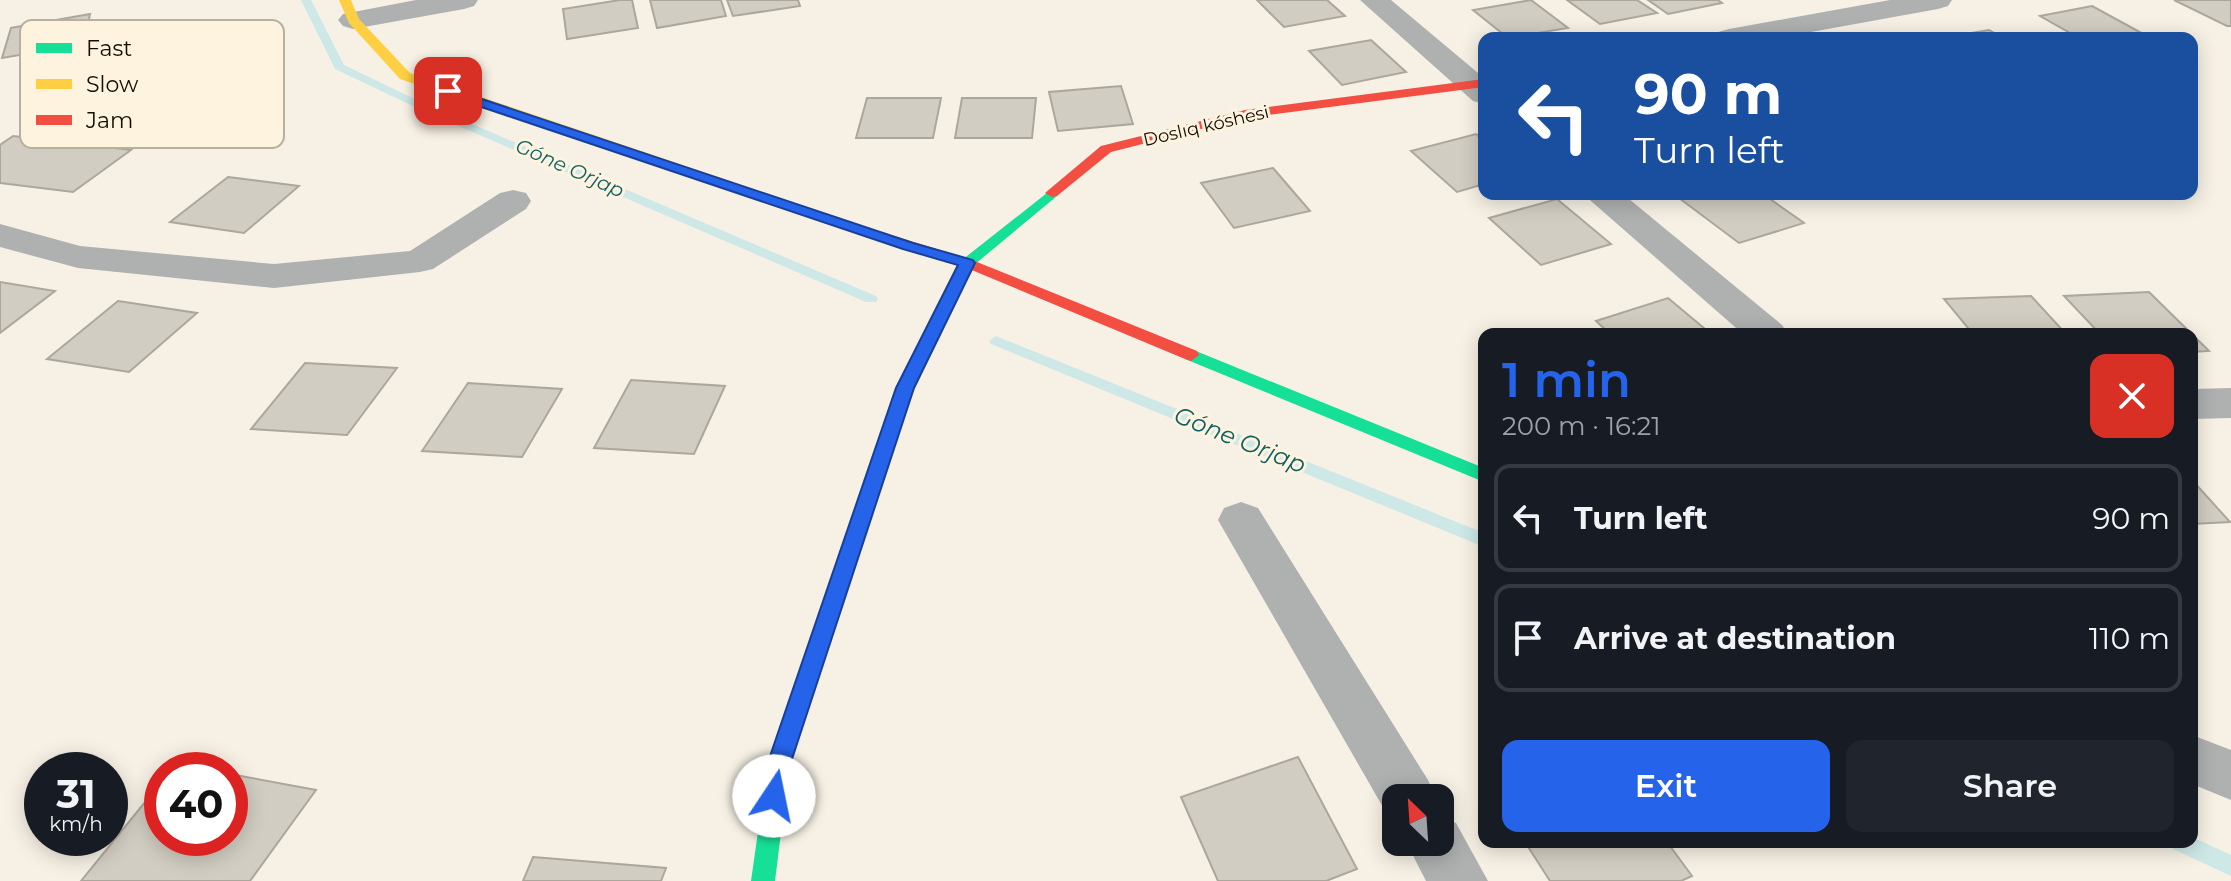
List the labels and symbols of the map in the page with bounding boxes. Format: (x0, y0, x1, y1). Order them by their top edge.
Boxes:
legend (20, 20, 284, 148)
text: Fast (86, 35, 132, 62)
pin (414, 57, 482, 125)
text: Slow (86, 71, 139, 98)
street label: Doslıq kóshesi (1141, 101, 1271, 151)
text: Jam (85, 107, 133, 134)
water label: Góne Orjap (512, 133, 628, 203)
water label: Góne Orjap (1170, 400, 1310, 479)
speed limit sign: 40 (144, 752, 248, 856)
position arrow (732, 754, 816, 838)
north arrow (1382, 784, 1454, 856)

